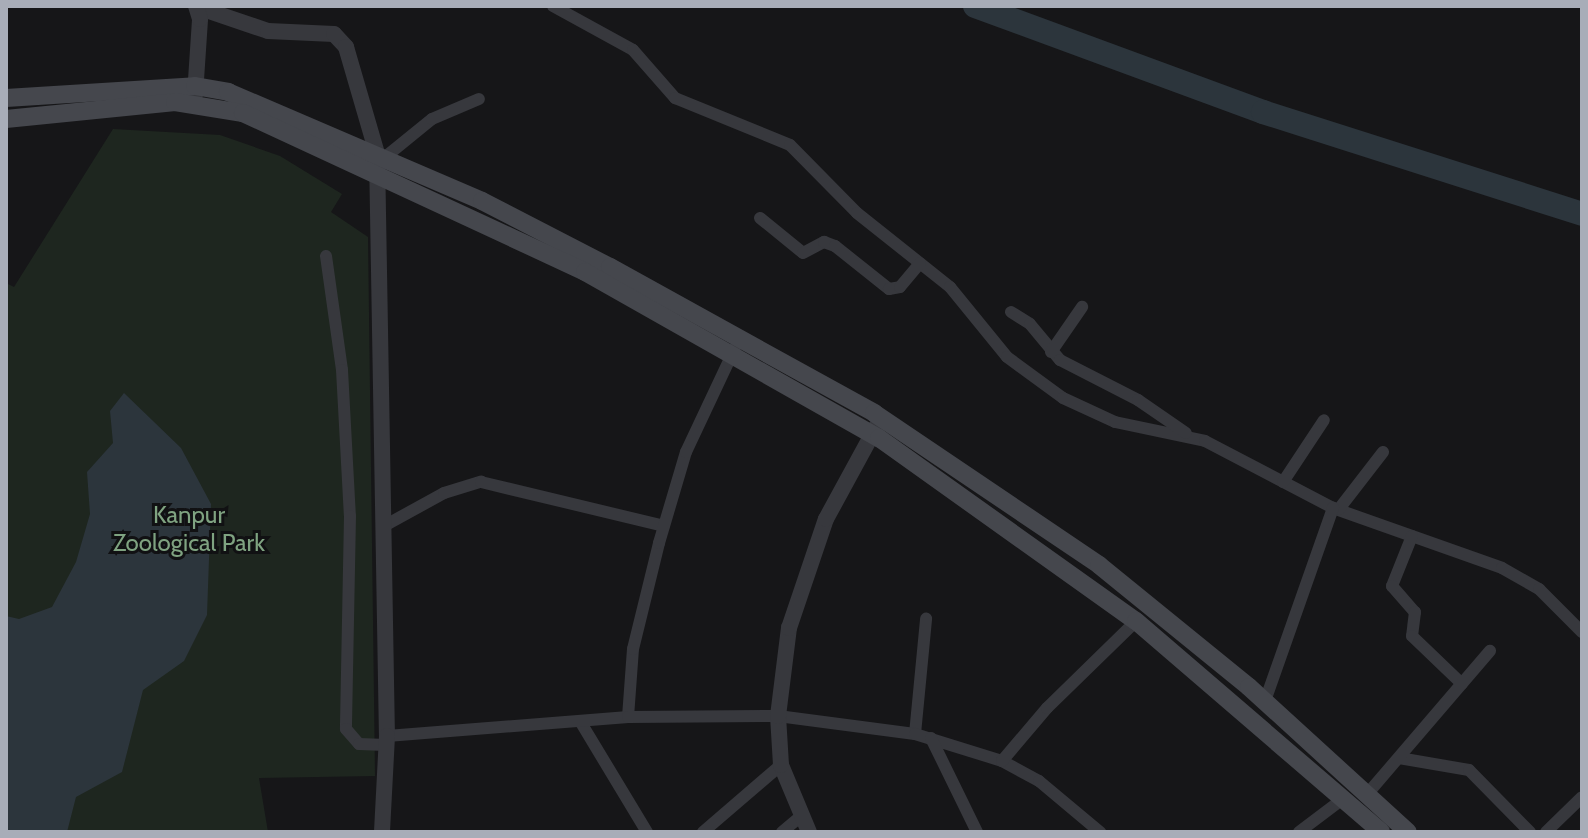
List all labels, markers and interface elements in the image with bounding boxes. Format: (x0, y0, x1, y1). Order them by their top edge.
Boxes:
park label: Kanpur Zoological Park (113, 501, 265, 557)

